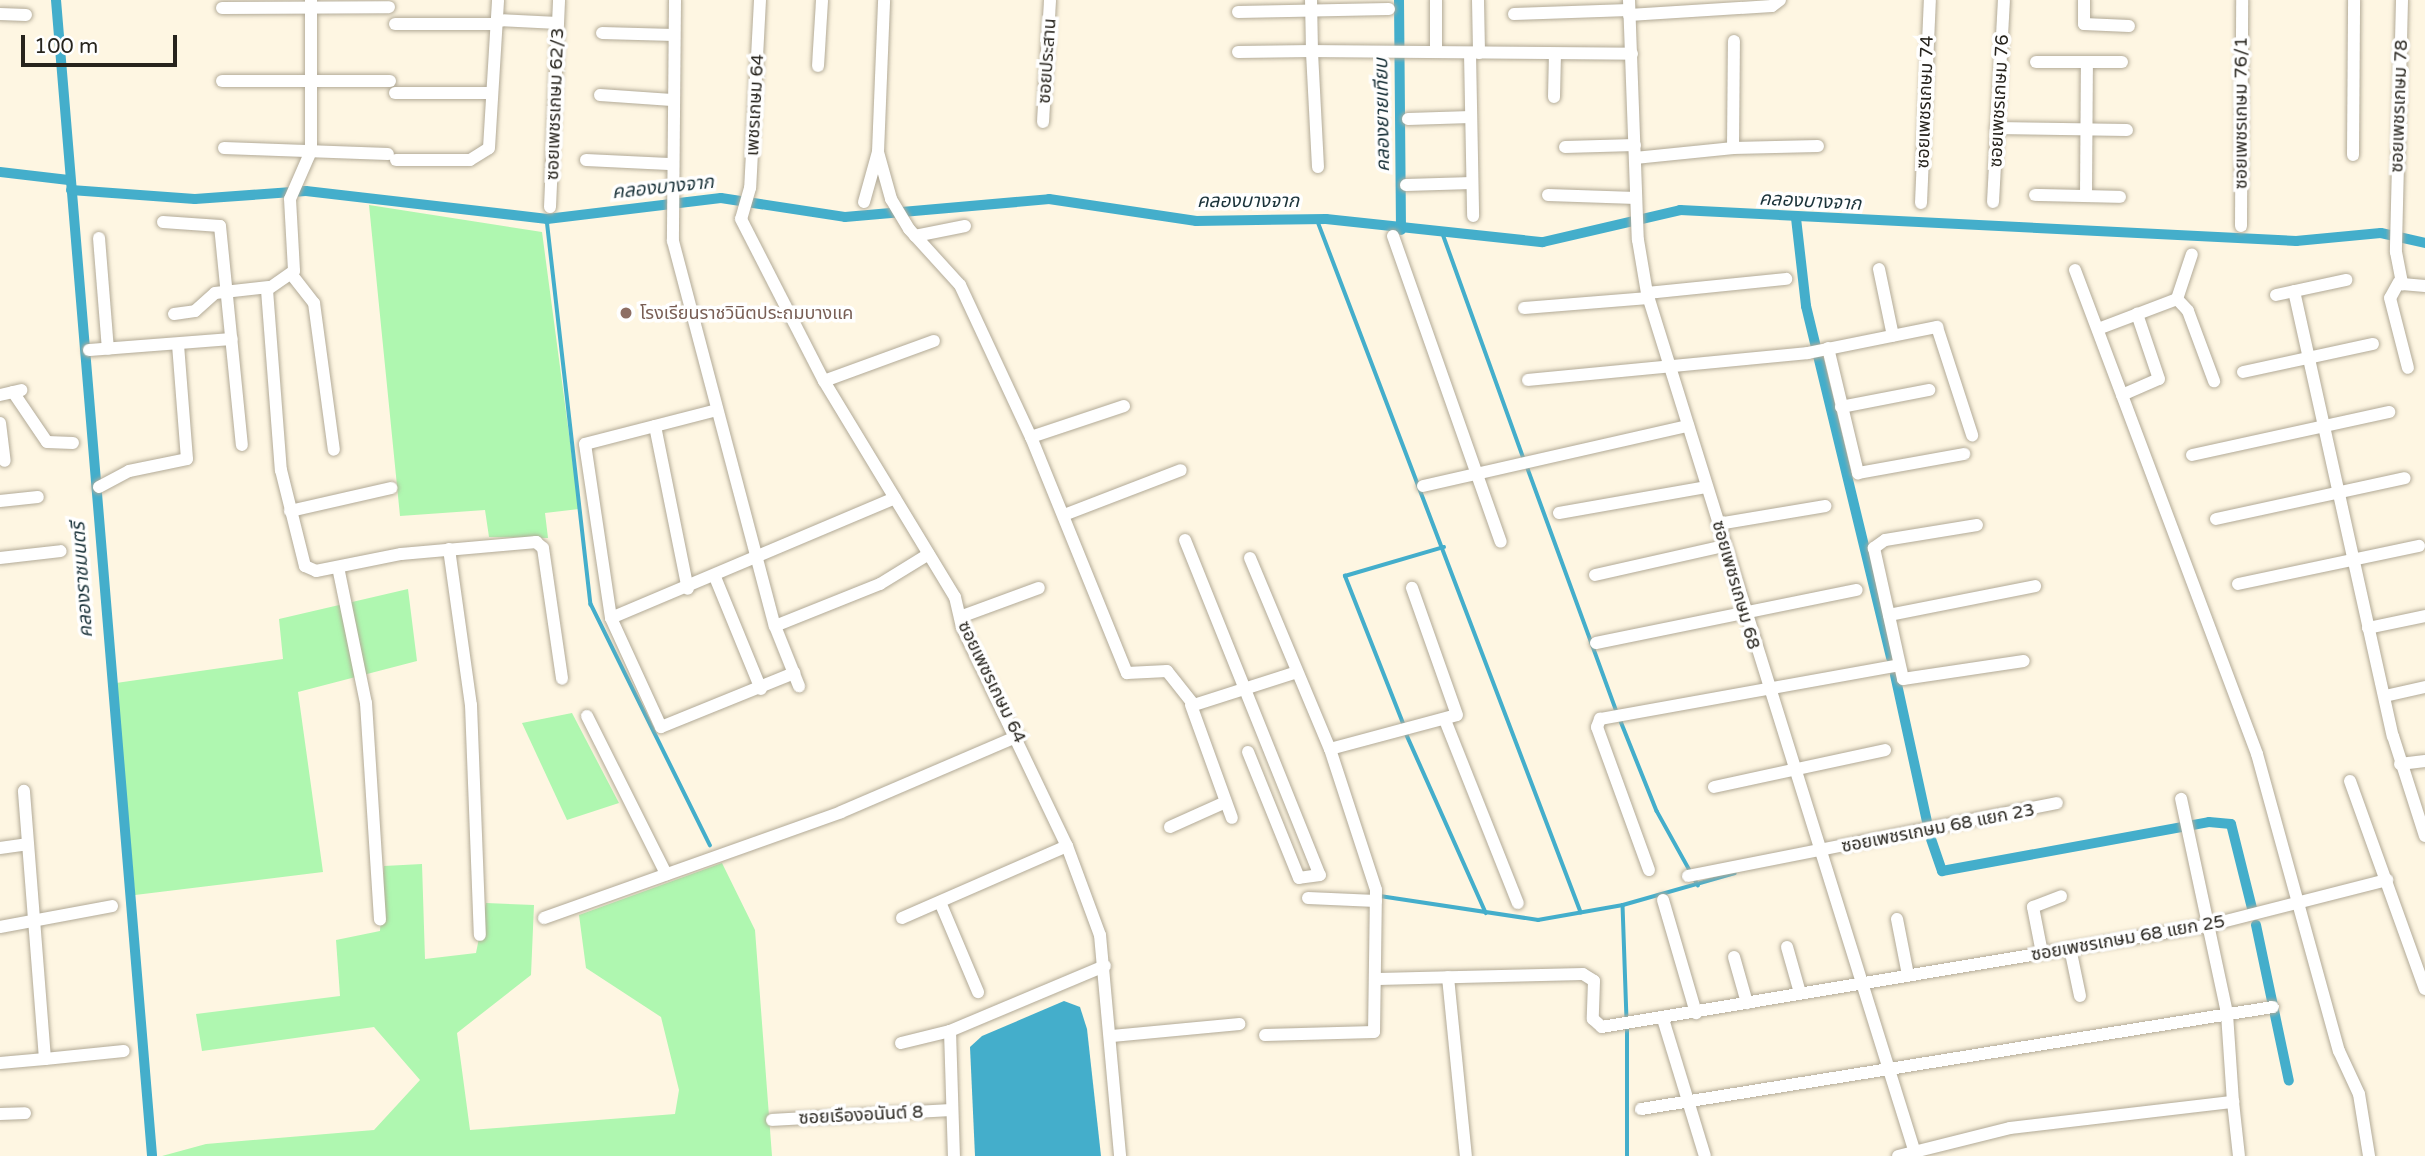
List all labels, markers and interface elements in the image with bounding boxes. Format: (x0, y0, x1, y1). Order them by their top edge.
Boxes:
street label: ซอยประสาน (1033, 18, 1061, 104)
scale bar (24, 21, 180, 65)
street label: ซอยเพชรเกษม 62/3 (542, 27, 568, 181)
text: 100 m (34, 34, 98, 59)
street label: ซอยเพชรเกษม 76 (1985, 34, 2013, 168)
street label: ซอยเพชรเกษม 74 (1912, 35, 1938, 169)
street label: ซอยเพชรเกษม 76/1 (2230, 37, 2252, 189)
street label: ซอยเพชรเกษม 78 (2386, 39, 2412, 173)
street label: เพชรเกษม 64 (742, 53, 768, 157)
water label: คลองยายเทียบ (1371, 58, 1395, 172)
water label: คลองบางจาก (611, 171, 715, 205)
water label: คลองบางจาก (1758, 188, 1862, 216)
water label: คลองบางจาก (1197, 191, 1299, 213)
place label: โรงเรียนราชวินิตประถมบางแค (640, 302, 853, 324)
marker: โรงเรียนราชวินิตประถมบางแค (618, 305, 634, 321)
street label: ซอยเพชรเกษม 68 (1707, 518, 1765, 652)
water label: คลองราชมนตรี (68, 521, 98, 639)
street label: ซอยเพชรเกษม 64 (953, 617, 1031, 747)
street label: ซอยเพชรเกษม 68 แยก 23 (1840, 799, 2036, 857)
street label: ซอยเพชรเกษม 68 แยก 25 (2029, 910, 2227, 966)
street label: ซอยเรืองอนันต์ 8 (798, 1101, 924, 1129)

